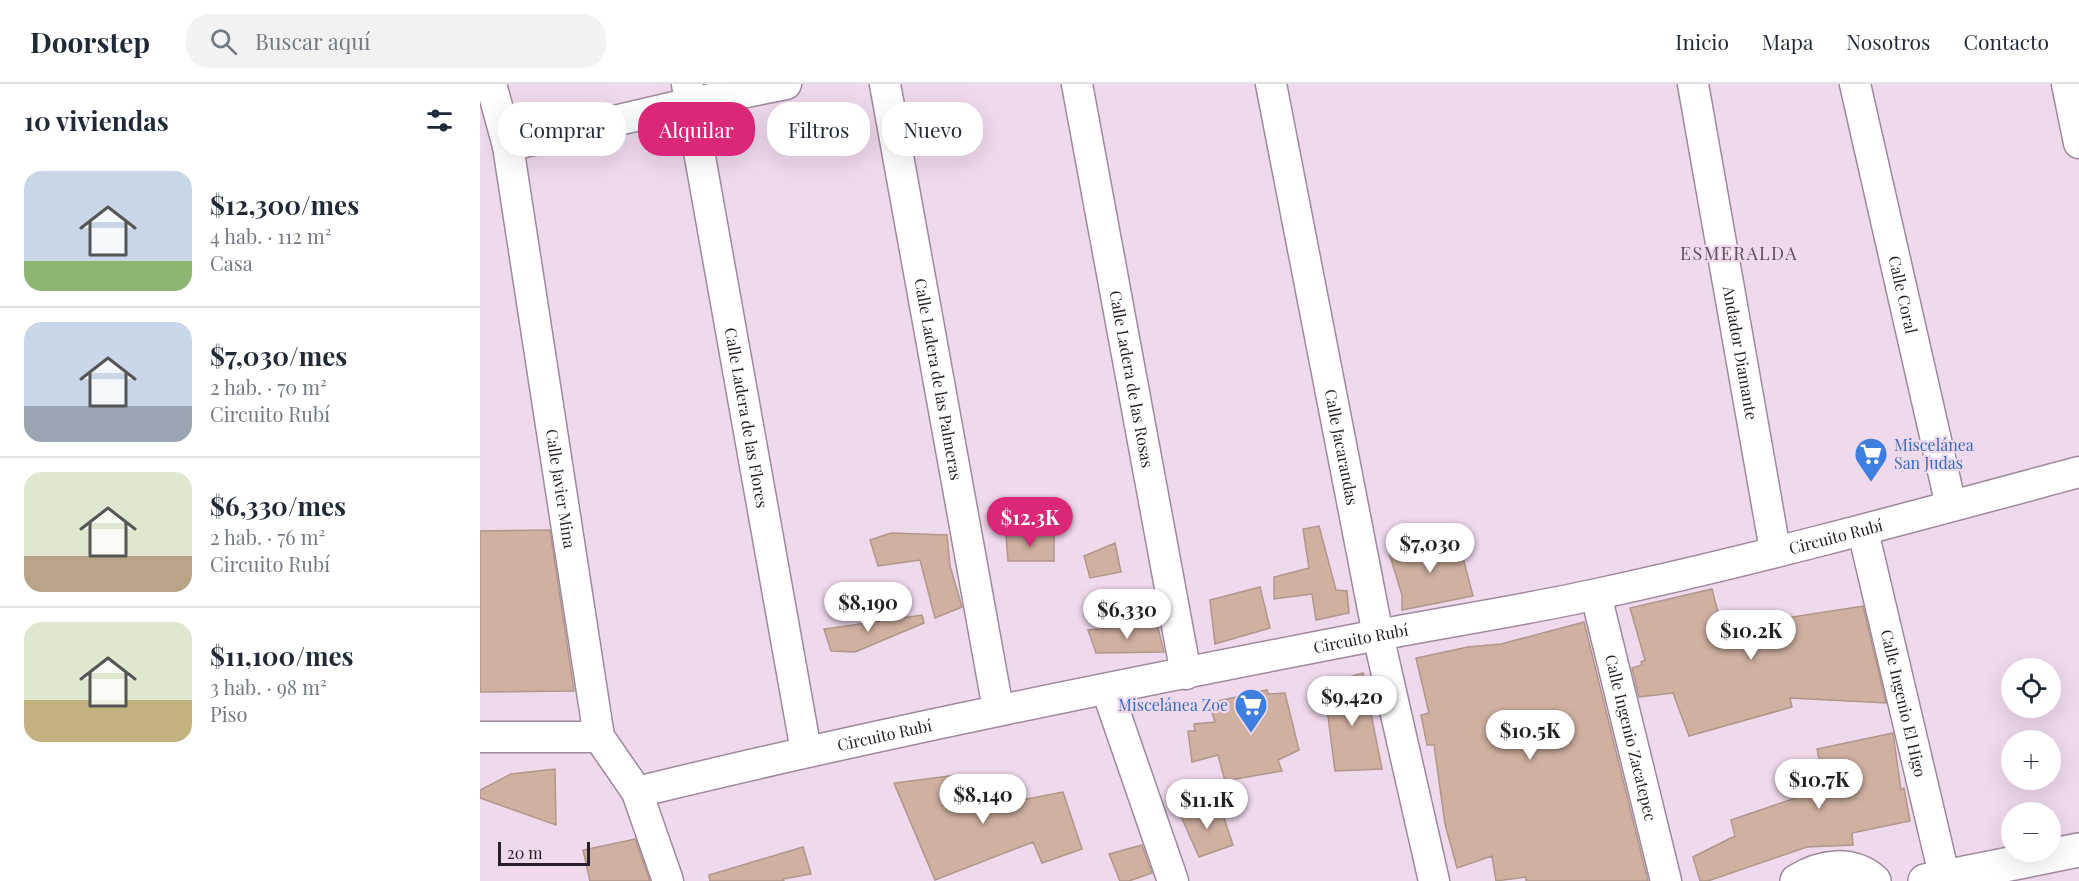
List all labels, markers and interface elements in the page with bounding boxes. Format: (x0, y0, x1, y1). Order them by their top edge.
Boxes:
search box (186, 14, 606, 68)
text: Doorstep (30, 23, 150, 60)
icon: search (207, 25, 240, 58)
text: Buscar aquí (255, 26, 370, 56)
text: Inicio (1675, 27, 1729, 55)
text: Mapa (1762, 27, 1813, 55)
text: Nosotros (1846, 27, 1930, 55)
text: Contacto (1963, 27, 2049, 55)
chip: Comprar (498, 102, 626, 156)
chip: Alquilar (638, 102, 755, 156)
chip: Filtros (767, 102, 870, 156)
chip: Nuevo (882, 102, 983, 156)
text: 10 viviendas (24, 103, 169, 138)
icon: filters (423, 104, 456, 137)
text: $12,300/mes (210, 187, 359, 222)
icon: home (72, 195, 144, 267)
text: 4 hab. · 112 m² (210, 222, 331, 249)
district label: ESMERALDA (1680, 241, 1798, 265)
text: Casa (210, 249, 253, 276)
street label: Calle Coral (1884, 253, 1923, 336)
street label: Calle Ladera de las Palmeras (910, 277, 967, 482)
street label: Andador Diamante (1719, 283, 1763, 421)
street label: Calle Ladera de las Rosas (1105, 289, 1159, 469)
street label: Calle Ladera de las Flores (721, 326, 773, 509)
text: $7,030/mes (210, 338, 347, 373)
icon: home (72, 346, 144, 418)
text: 2 hab. · 70 m² (210, 373, 327, 400)
street label: Calle Jacarandas (1320, 387, 1364, 507)
text: Circuito Rubí (210, 400, 330, 427)
street label: Calle Javier Mina (542, 427, 581, 550)
place label: Miscelánea San Judas (1894, 434, 1974, 473)
supermarket icon: Miscelánea San Judas (1853, 436, 1889, 483)
text: $6,330/mes (210, 488, 346, 523)
icon: home (72, 496, 144, 568)
pin: $12.3K (981, 497, 1079, 548)
text: $12.3K (1001, 503, 1059, 530)
street label: Circuito Rubí (1787, 514, 1885, 558)
text: 2 hab. · 76 m² (210, 523, 325, 550)
pin: $7,030 (1381, 523, 1479, 574)
text: $7,030 (1400, 529, 1460, 556)
text: Circuito Rubí (210, 550, 330, 577)
pin: $8,190 (819, 582, 917, 633)
text: $8,190 (838, 588, 898, 615)
pin: $6,330 (1078, 589, 1176, 640)
text: $6,330 (1097, 595, 1157, 622)
pin: $10.2K (1702, 610, 1800, 661)
text: $10.2K (1720, 616, 1782, 643)
street label: Circuito Rubí (1311, 619, 1410, 657)
street label: Calle Ingenio El Higo (1877, 627, 1932, 779)
text: $11,100/mes (210, 638, 354, 673)
icon: home (72, 646, 144, 718)
street label: Calle Ingenio Zacatepec (1601, 652, 1662, 823)
map controls (2001, 658, 2061, 862)
button: locate (2001, 658, 2061, 718)
text: 3 hab. · 98 m² (210, 673, 327, 700)
pin: $9,420 (1303, 676, 1401, 727)
text: $9,420 (1321, 682, 1383, 709)
supermarket icon: Miscelánea Zoe (1233, 687, 1269, 734)
place label: Miscelánea Zoe (1118, 694, 1228, 715)
text: Piso (210, 700, 247, 727)
pin: $10.5K (1481, 710, 1579, 761)
street label: Circuito Rubí (835, 714, 934, 755)
text: $10.5K (1500, 716, 1560, 743)
button: + (2001, 730, 2061, 790)
pin: $10.7K (1770, 759, 1868, 810)
text: $10.7K (1789, 765, 1849, 792)
pin: $8,140 (934, 774, 1032, 825)
pin: $11.1K (1158, 779, 1256, 830)
text: $8,140 (953, 780, 1013, 807)
text: $11.1K (1180, 785, 1234, 812)
button: − (2001, 802, 2061, 862)
scale bar (498, 839, 590, 866)
text: 20 m (507, 842, 542, 863)

